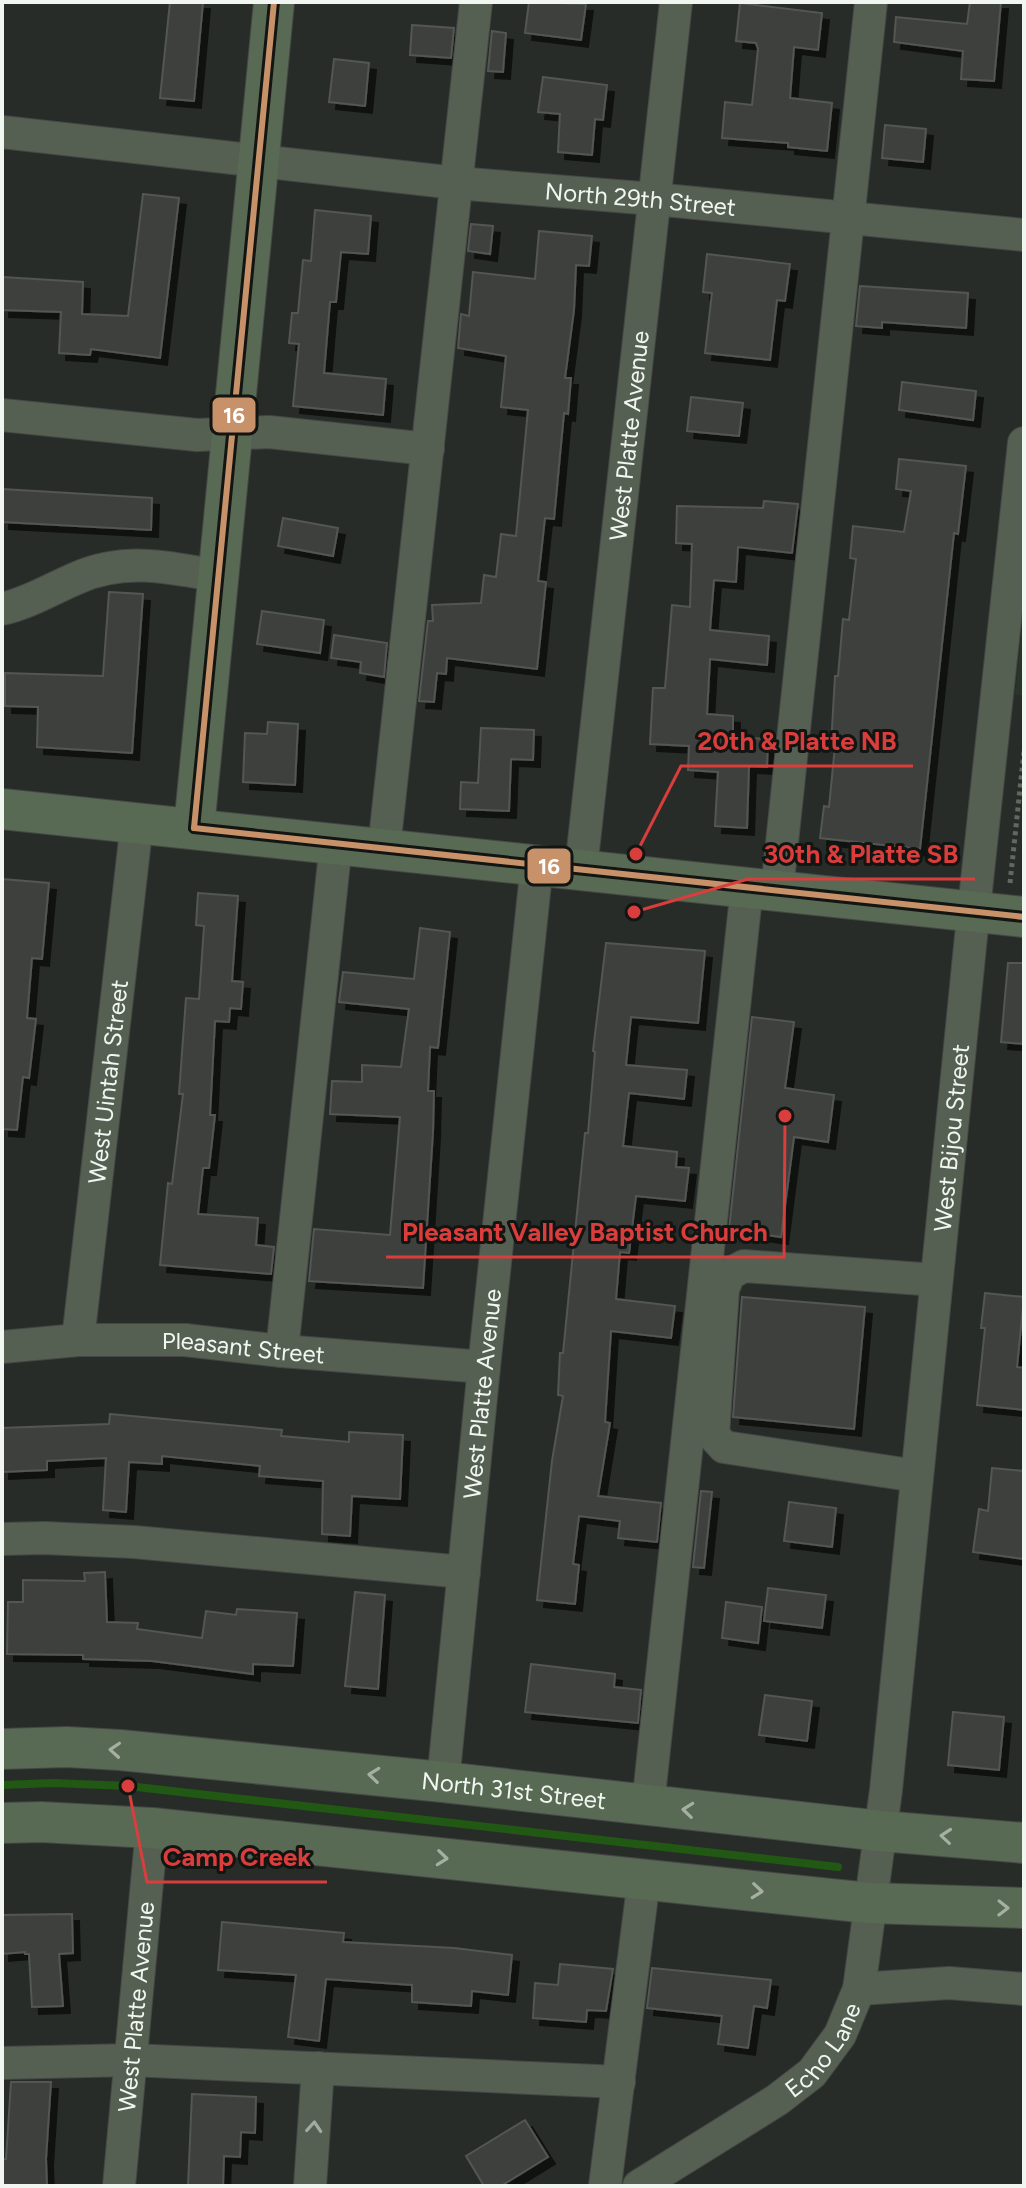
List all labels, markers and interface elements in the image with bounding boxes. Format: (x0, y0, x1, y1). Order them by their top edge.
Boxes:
street label: North 29th Street (544, 176, 737, 221)
street label: West Platte Avenue (603, 329, 654, 542)
line badge: 16 (211, 396, 257, 434)
text: 16 (223, 402, 245, 429)
callout: 20th & Platte NB (681, 716, 913, 766)
text: 20th & Platte NB (697, 725, 897, 757)
callout: 30th & Platte SB (748, 829, 975, 879)
text: 30th & Platte SB (764, 838, 958, 870)
line badge: 16 (526, 847, 572, 885)
text: 16 (538, 853, 560, 880)
street label: West Uintah Street (81, 978, 133, 1185)
street label: West Bijou Street (927, 1043, 975, 1233)
callout: Pleasant Valley Baptist Church (386, 1207, 784, 1257)
text: Pleasant Valley Baptist Church (402, 1216, 768, 1248)
street label: West Platte Avenue (457, 1287, 507, 1500)
street label: Pleasant Street (162, 1325, 326, 1369)
one-way arrow (108, 1742, 121, 1759)
street label: North 31st Street (420, 1765, 608, 1815)
one-way arrow (367, 1767, 380, 1784)
one-way arrow (681, 1801, 694, 1818)
one-way arrow (939, 1828, 952, 1845)
callout: Camp Creek (147, 1832, 327, 1882)
text: Camp Creek (163, 1841, 311, 1873)
one-way arrow (436, 1850, 449, 1867)
one-way arrow (751, 1882, 764, 1899)
one-way arrow (997, 1899, 1010, 1917)
street label: West Platte Avenue (111, 1900, 160, 2113)
street label: Echo Lane (779, 1998, 866, 2103)
one-way arrow (305, 2120, 322, 2133)

